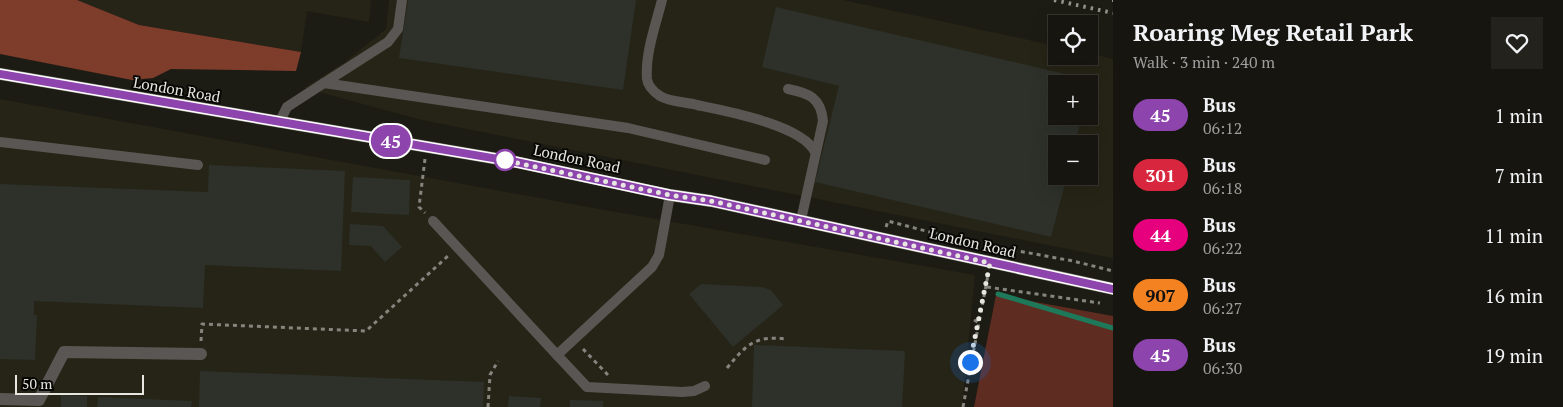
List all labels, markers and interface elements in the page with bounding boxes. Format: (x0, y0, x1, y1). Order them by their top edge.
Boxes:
map controls (1048, 15, 1098, 185)
button: locate (1048, 15, 1098, 65)
text: Roaring Meg Retail Park (1133, 16, 1413, 48)
button: heart (1491, 17, 1543, 69)
text: Walk · 3 min · 240 m (1133, 51, 1275, 73)
street label: London Road (132, 72, 222, 106)
button: + (1048, 75, 1098, 125)
text: Bus (1203, 92, 1236, 117)
text: 45 (1150, 103, 1171, 127)
text: 1 min (1495, 103, 1543, 128)
text: 06:12 (1203, 117, 1242, 139)
line badge: 45 (368, 125, 414, 157)
text: 45 (381, 129, 401, 153)
button: − (1048, 135, 1098, 185)
street label: London Road (532, 139, 622, 177)
unlabelled marker (494, 149, 516, 171)
text: Bus (1203, 152, 1236, 177)
text: 301 (1145, 163, 1176, 187)
text: 7 min (1495, 163, 1543, 188)
text: 06:18 (1203, 177, 1242, 199)
text: Bus (1203, 212, 1236, 237)
street label: London Road (928, 222, 1018, 262)
text: 44 (1150, 223, 1171, 247)
text: 11 min (1485, 223, 1543, 248)
text: 06:22 (1203, 237, 1242, 259)
text: Bus (1203, 272, 1236, 297)
text: 907 (1145, 283, 1176, 307)
text: 16 min (1485, 283, 1543, 308)
text: 06:27 (1203, 297, 1242, 319)
text: Bus (1203, 332, 1236, 357)
text: 45 (1150, 343, 1171, 367)
text: 19 min (1485, 343, 1543, 368)
your location (958, 350, 983, 375)
text: 06:30 (1203, 357, 1242, 379)
scale bar (15, 372, 144, 395)
text: 50 m (22, 374, 52, 393)

